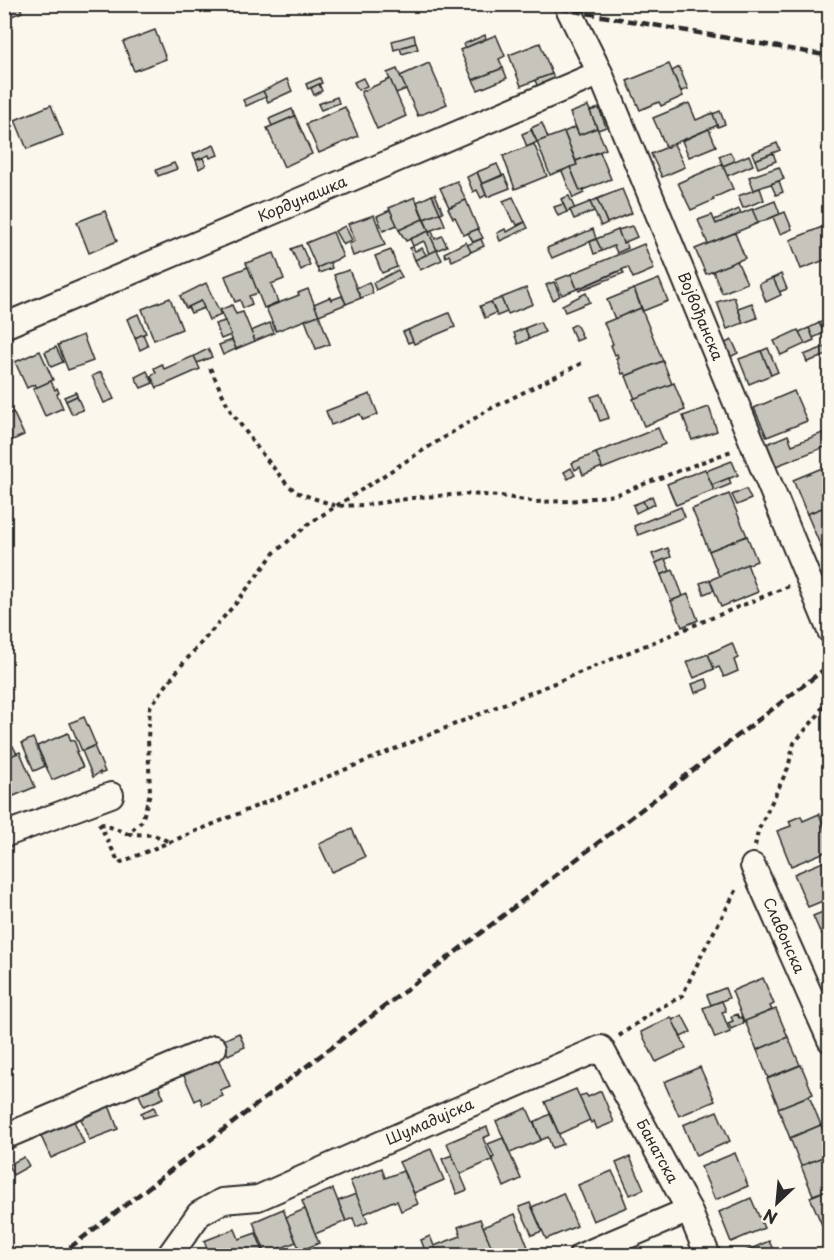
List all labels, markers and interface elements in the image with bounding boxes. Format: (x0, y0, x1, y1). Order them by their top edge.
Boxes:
street label: Кордунашка (253, 169, 350, 227)
street label: Војвођанска (673, 268, 730, 364)
street label: Славонска (758, 893, 812, 977)
street label: Шумадијска (382, 1091, 477, 1150)
street label: Банатска (632, 1114, 686, 1187)
north arrow (747, 1173, 807, 1233)
text: N (759, 1204, 781, 1231)

